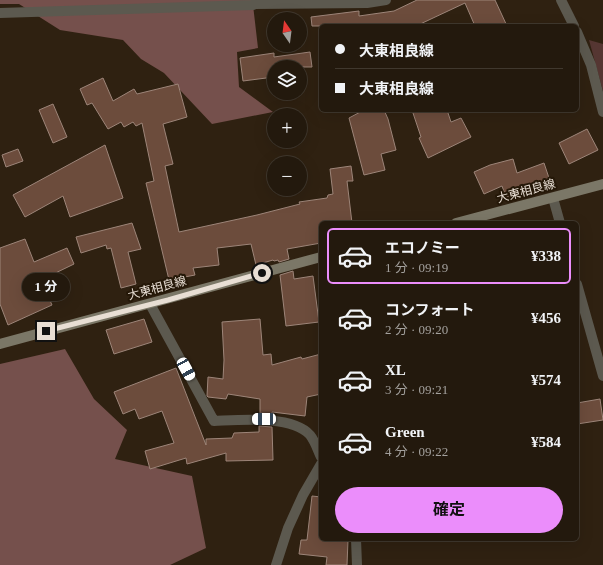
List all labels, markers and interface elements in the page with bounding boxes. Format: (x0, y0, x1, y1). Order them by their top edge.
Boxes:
north arrow (267, 12, 307, 52)
map controls (267, 12, 307, 196)
text: 大東相良線 (359, 43, 434, 59)
button: layers (267, 60, 307, 100)
text: 大東相良線 (359, 81, 434, 97)
button: + (267, 108, 307, 148)
button: − (267, 156, 307, 196)
street label: 大東相良線 (495, 176, 557, 206)
icon: car (337, 238, 373, 274)
text: エコノミー (385, 240, 460, 256)
text: ¥338 (531, 248, 561, 264)
text: 1 分 · 09:19 (385, 260, 448, 275)
route start (253, 264, 271, 282)
callout: 1 分 (22, 273, 70, 301)
street label: 大東相良線 (126, 273, 188, 303)
text: 1 分 (35, 279, 57, 294)
icon: car (337, 300, 373, 336)
text: コンフォート (385, 302, 475, 318)
text: ¥456 (531, 310, 561, 326)
route end (37, 322, 55, 340)
text: 2 分 · 09:20 (385, 322, 448, 337)
car (175, 356, 197, 382)
icon: car (337, 362, 373, 398)
text: XL (385, 362, 406, 378)
text: ¥574 (531, 372, 561, 388)
text: 3 分 · 09:21 (385, 382, 448, 397)
car (252, 413, 276, 425)
icon: car (337, 424, 373, 460)
text: Green (385, 424, 425, 440)
text: ¥584 (531, 434, 561, 450)
text: 4 分 · 09:22 (385, 444, 448, 459)
button: 確定 (335, 487, 563, 533)

